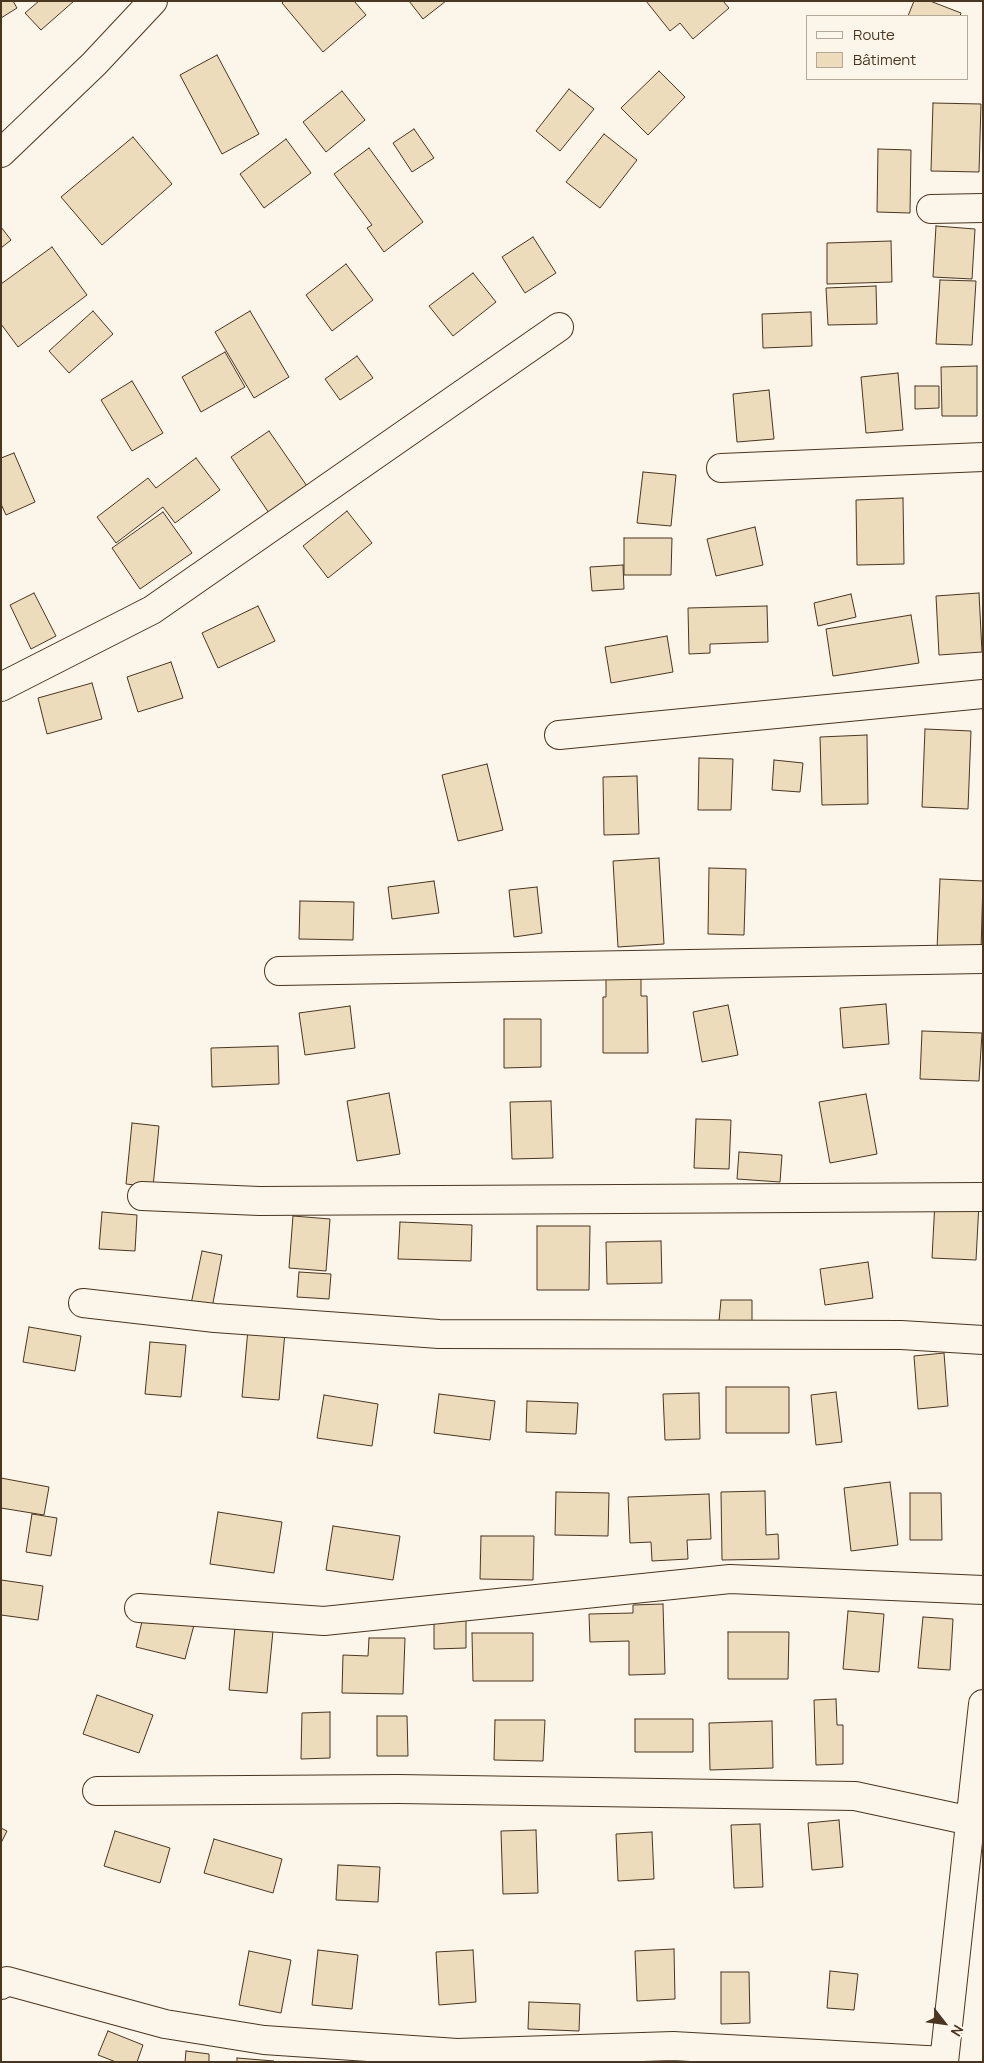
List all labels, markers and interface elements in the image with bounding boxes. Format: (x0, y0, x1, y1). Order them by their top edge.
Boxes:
legend (806, 15, 969, 80)
text: Route (853, 24, 895, 45)
text: Bâtiment (853, 49, 916, 70)
north arrow (919, 1998, 969, 2048)
text: N (947, 2022, 968, 2040)

